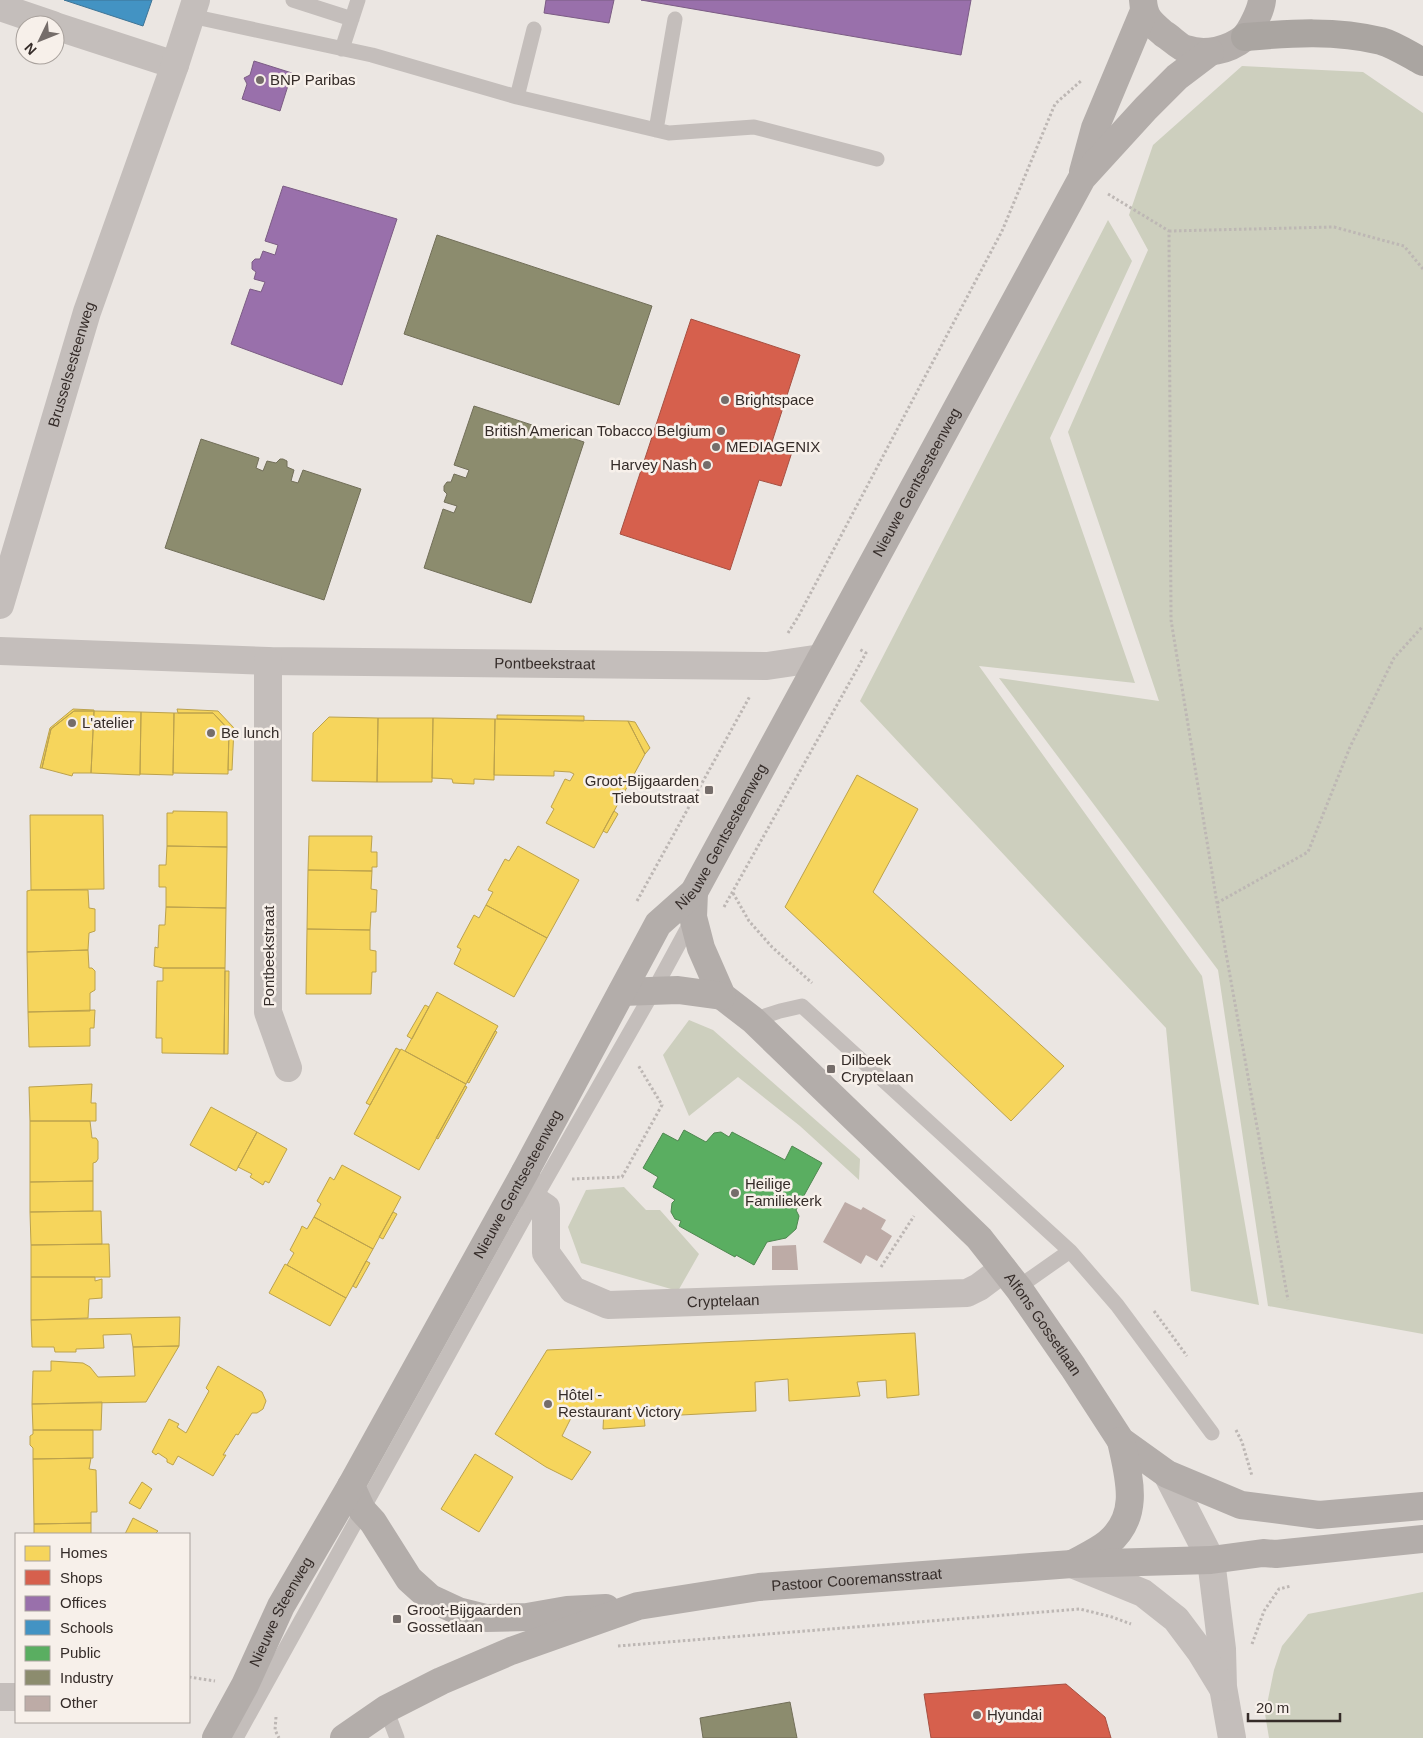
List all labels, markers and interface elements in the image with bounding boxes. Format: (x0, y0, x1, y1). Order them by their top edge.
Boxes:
north arrow (15, 15, 65, 65)
text: N (21, 40, 40, 58)
place label: BNP Paribas (270, 71, 356, 88)
marker: BNP Paribas (254, 74, 266, 86)
street label: Brusselsesteenweg (44, 299, 98, 429)
place label: Brightspace (735, 391, 814, 408)
marker: Brightspace (719, 394, 731, 406)
street label: Nieuwe Gentsesteenweg (869, 405, 963, 559)
place label: British American Tobacco Belgium (485, 422, 711, 439)
marker: British American Tobacco Belgium (715, 425, 727, 437)
place label: MEDIAGENIX (726, 438, 820, 455)
marker: MEDIAGENIX (710, 441, 722, 453)
place label: Harvey Nash (610, 456, 697, 473)
marker: Harvey Nash (701, 459, 713, 471)
street label: Pontbeekstraat (494, 654, 596, 672)
place label: L'atelier (82, 714, 134, 731)
marker: L'atelier (66, 717, 78, 729)
place label: Be lunch (221, 724, 279, 741)
marker: Be lunch (205, 727, 217, 739)
street label: Nieuwe Gentsesteenweg (671, 761, 770, 913)
place label: Groot-Bijgaarden Tieboutstraat (585, 772, 700, 806)
marker: Groot-Bijgaarden Tieboutstraat (703, 784, 715, 796)
street label: Pontbeekstraat (260, 905, 277, 1006)
place label: Dilbeek Cryptelaan (841, 1051, 914, 1085)
marker: Dilbeek Cryptelaan (825, 1063, 837, 1075)
street label: Nieuwe Gentsesteenweg (470, 1107, 565, 1261)
place label: Heilige Familiekerk (745, 1175, 822, 1209)
marker: Heilige Familiekerk (729, 1187, 741, 1199)
street label: Alfons Gossetlaan (1001, 1269, 1085, 1379)
street label: Cryptelaan (687, 1291, 760, 1310)
place label: Hôtel - Restaurant Victory (558, 1386, 682, 1420)
marker: Hôtel - Restaurant Victory (542, 1398, 554, 1410)
legend (15, 1533, 190, 1723)
text: Homes (60, 1544, 108, 1561)
street label: Nieuwe Steenweg (246, 1554, 316, 1669)
street label: Pastoor Cooremansstraat (771, 1565, 943, 1594)
text: Shops (60, 1569, 103, 1586)
text: Offices (60, 1594, 106, 1611)
place label: Groot-Bijgaarden Gossetlaan (407, 1601, 521, 1635)
marker: Groot-Bijgaarden Gossetlaan (391, 1613, 403, 1625)
text: Schools (60, 1619, 113, 1636)
text: Public (60, 1644, 101, 1661)
text: Industry (60, 1669, 114, 1686)
scale bar (1248, 1690, 1340, 1722)
text: Other (60, 1694, 98, 1711)
text: 20 m (1256, 1699, 1289, 1716)
place label: Hyundai (987, 1706, 1042, 1723)
marker: Hyundai (971, 1709, 983, 1721)

